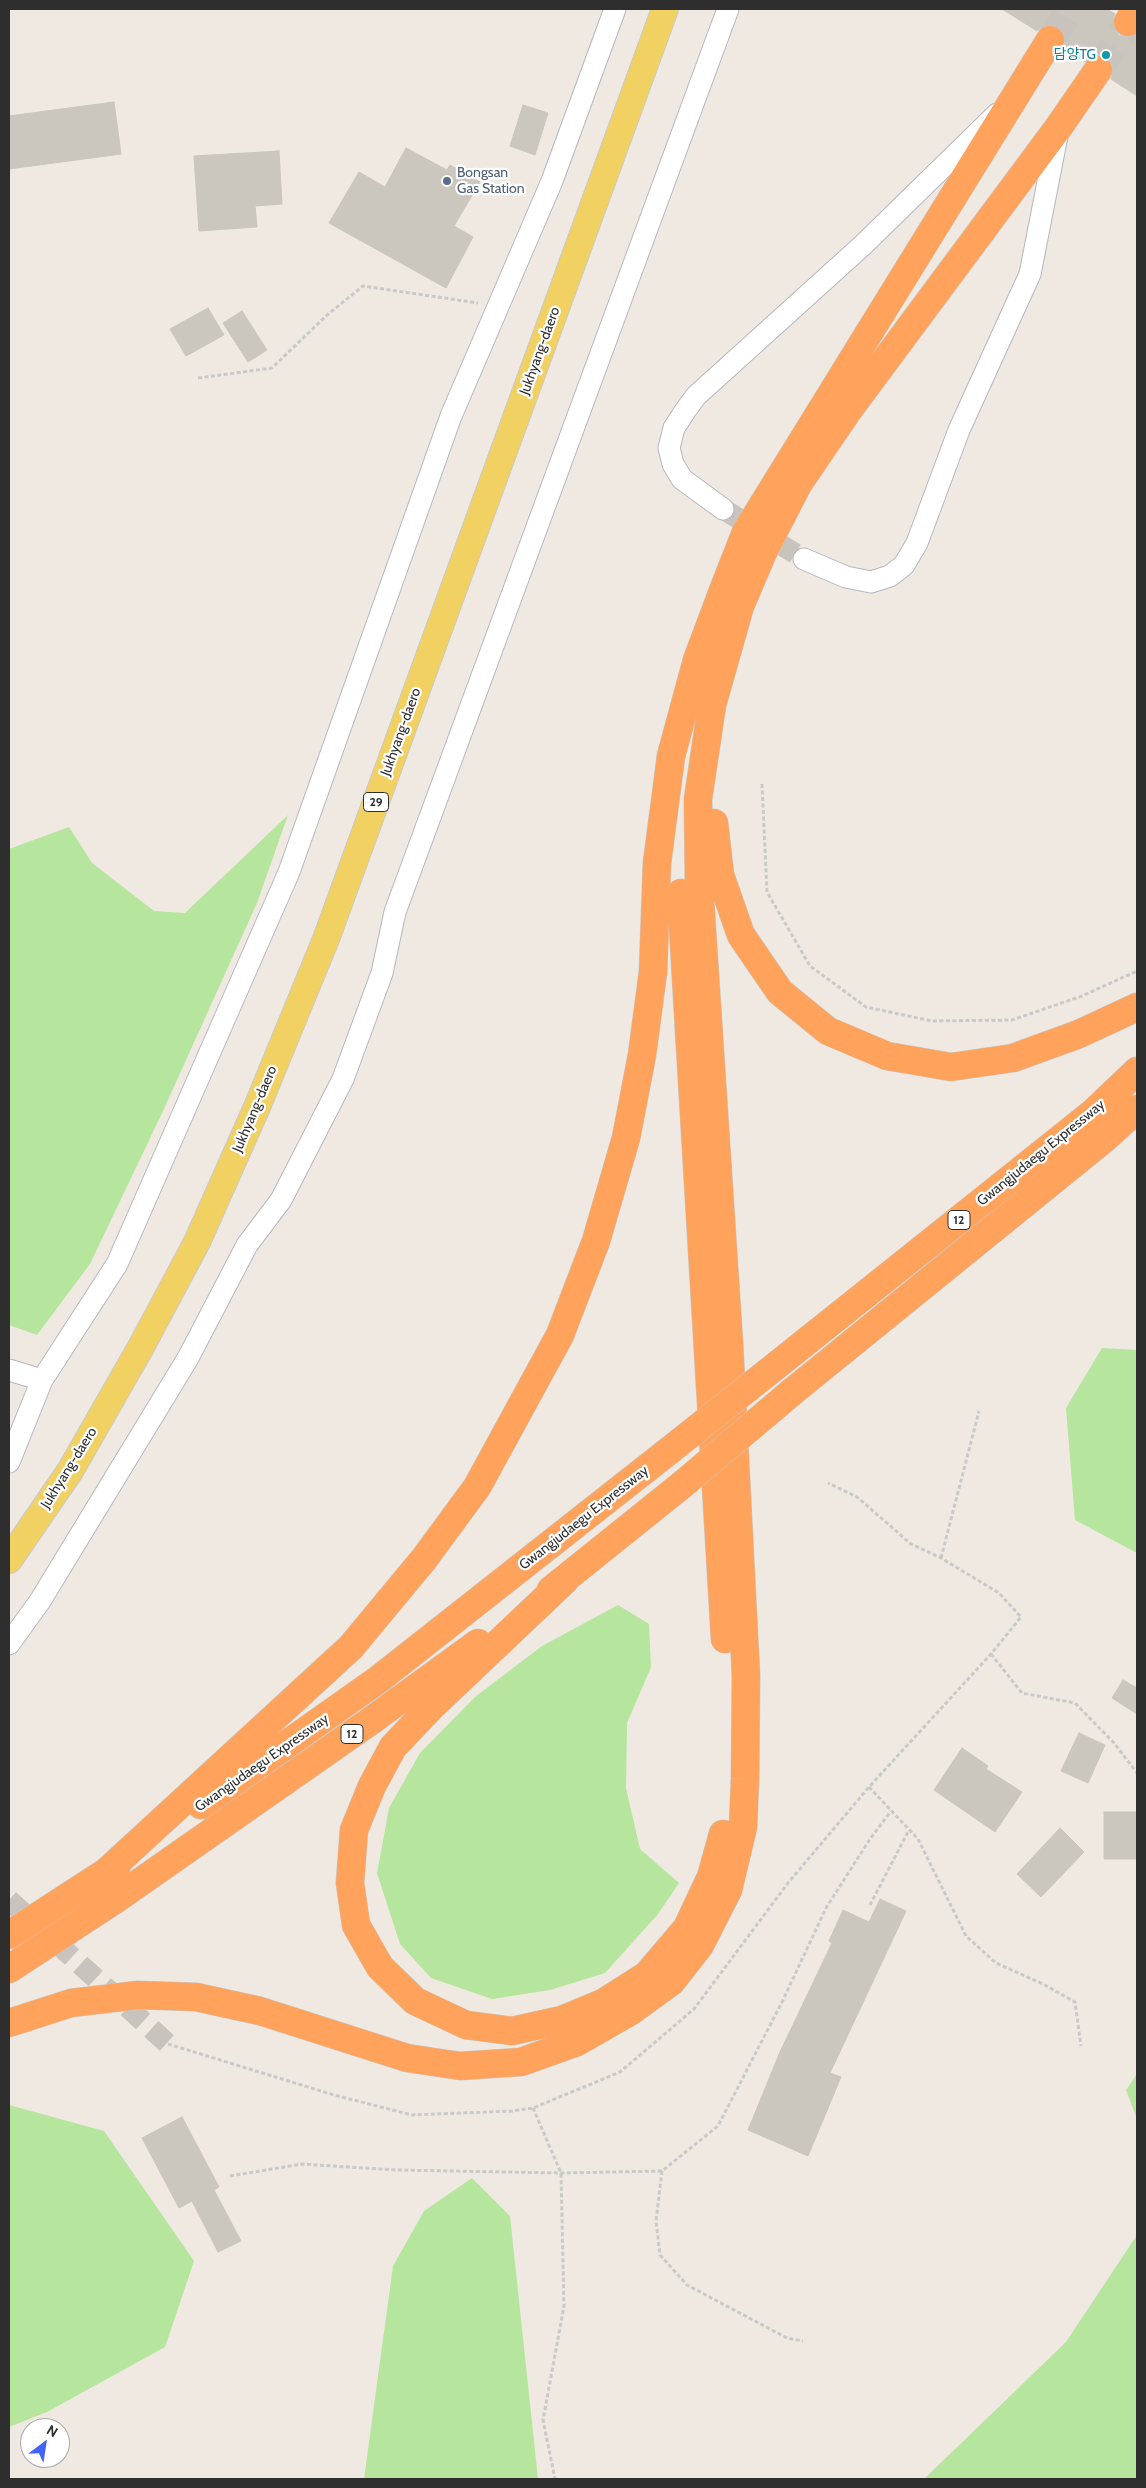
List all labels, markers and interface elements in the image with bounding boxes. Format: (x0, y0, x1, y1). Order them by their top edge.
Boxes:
place label: 담양TG (1054, 47, 1096, 63)
marker: 담양TG (1100, 49, 1112, 61)
place label: Bongsan Gas Station (457, 165, 525, 198)
marker: Bongsan Gas Station (441, 175, 453, 187)
street label: Jukhyang-daero (516, 305, 564, 397)
street label: Jukhyang-daero (377, 686, 425, 778)
road number: 29 (364, 792, 388, 812)
street label: Jukhyang-daero (229, 1063, 281, 1155)
street label: Gwangjudaegu Expressway (974, 1096, 1108, 1210)
road number: 12 (948, 1210, 970, 1230)
street label: Jukhyang-daero (37, 1424, 101, 1512)
street label: Gwangjudaegu Expressway (516, 1462, 652, 1574)
street label: Gwangjudaegu Expressway (192, 1710, 332, 1816)
road number: 12 (341, 1725, 363, 1744)
north arrow (20, 2418, 70, 2468)
text: N (43, 2421, 61, 2441)

